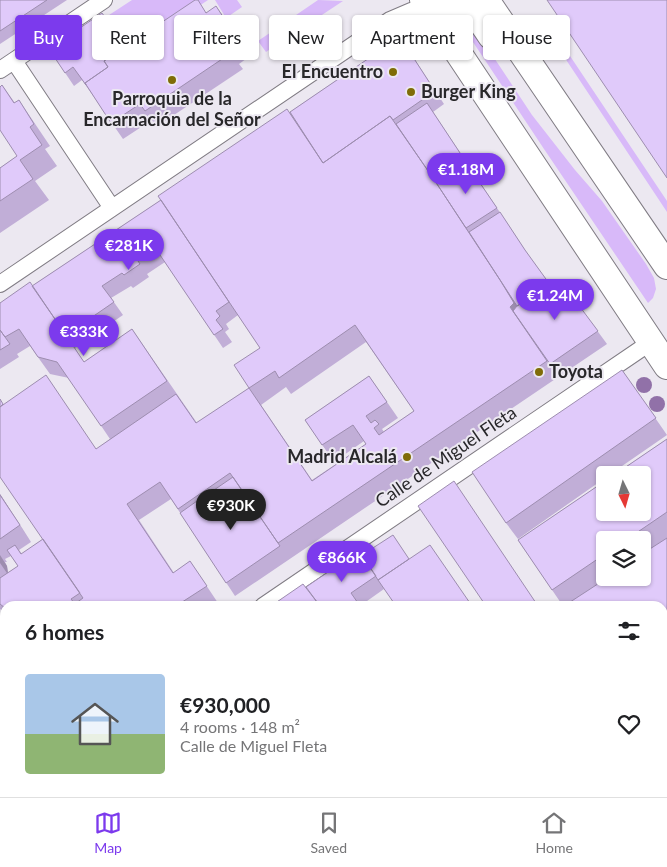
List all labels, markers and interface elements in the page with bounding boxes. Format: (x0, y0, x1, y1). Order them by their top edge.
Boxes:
chip: Buy (15, 15, 82, 60)
chip: Rent (92, 15, 164, 60)
chip: Filters (174, 15, 259, 60)
chip: New (269, 15, 342, 60)
chip: Apartment (352, 15, 473, 60)
chip: House (483, 15, 570, 60)
place label: El Encuentro (282, 60, 383, 82)
marker: El Encuentro (387, 66, 399, 78)
marker: Parroquia de la Encarnación del Señor (166, 74, 178, 86)
place label: Burger King (421, 80, 516, 102)
marker: Burger King (405, 86, 417, 98)
place label: Parroquia de la Encarnación del Señor (83, 87, 261, 130)
pin: €1.18M (425, 152, 507, 195)
text: €1.18M (438, 159, 494, 178)
pin: €281K (94, 228, 164, 271)
text: €281K (105, 235, 153, 254)
pin: €1.24M (514, 278, 596, 321)
text: €1.24M (527, 285, 583, 304)
pin: €333K (49, 314, 119, 357)
text: €333K (60, 321, 108, 340)
place label: Toyota (549, 360, 603, 382)
marker: Toyota (533, 366, 545, 378)
street label: Calle de Miguel Fleta (371, 401, 520, 512)
place label: Madrid Alcalá (287, 445, 397, 467)
marker: Madrid Alcalá (401, 451, 413, 463)
north arrow (596, 466, 651, 521)
map controls (596, 466, 651, 586)
pin: €930K (196, 488, 266, 531)
text: €930K (207, 495, 255, 514)
button: layers (596, 531, 651, 586)
pin: €866K (307, 540, 377, 583)
text: €866K (318, 547, 366, 566)
icon: filters (615, 617, 643, 645)
text: 6 homes (25, 619, 104, 644)
text: €930,000 (180, 692, 270, 717)
icon: home (65, 694, 125, 754)
icon: heart (615, 710, 643, 738)
text: 4 rooms · 148 m² (180, 717, 300, 736)
text: Calle de Miguel Fleta (180, 736, 327, 755)
tab: Map (94, 809, 122, 856)
tab: Saved (311, 809, 347, 856)
tab: Home (535, 809, 573, 856)

